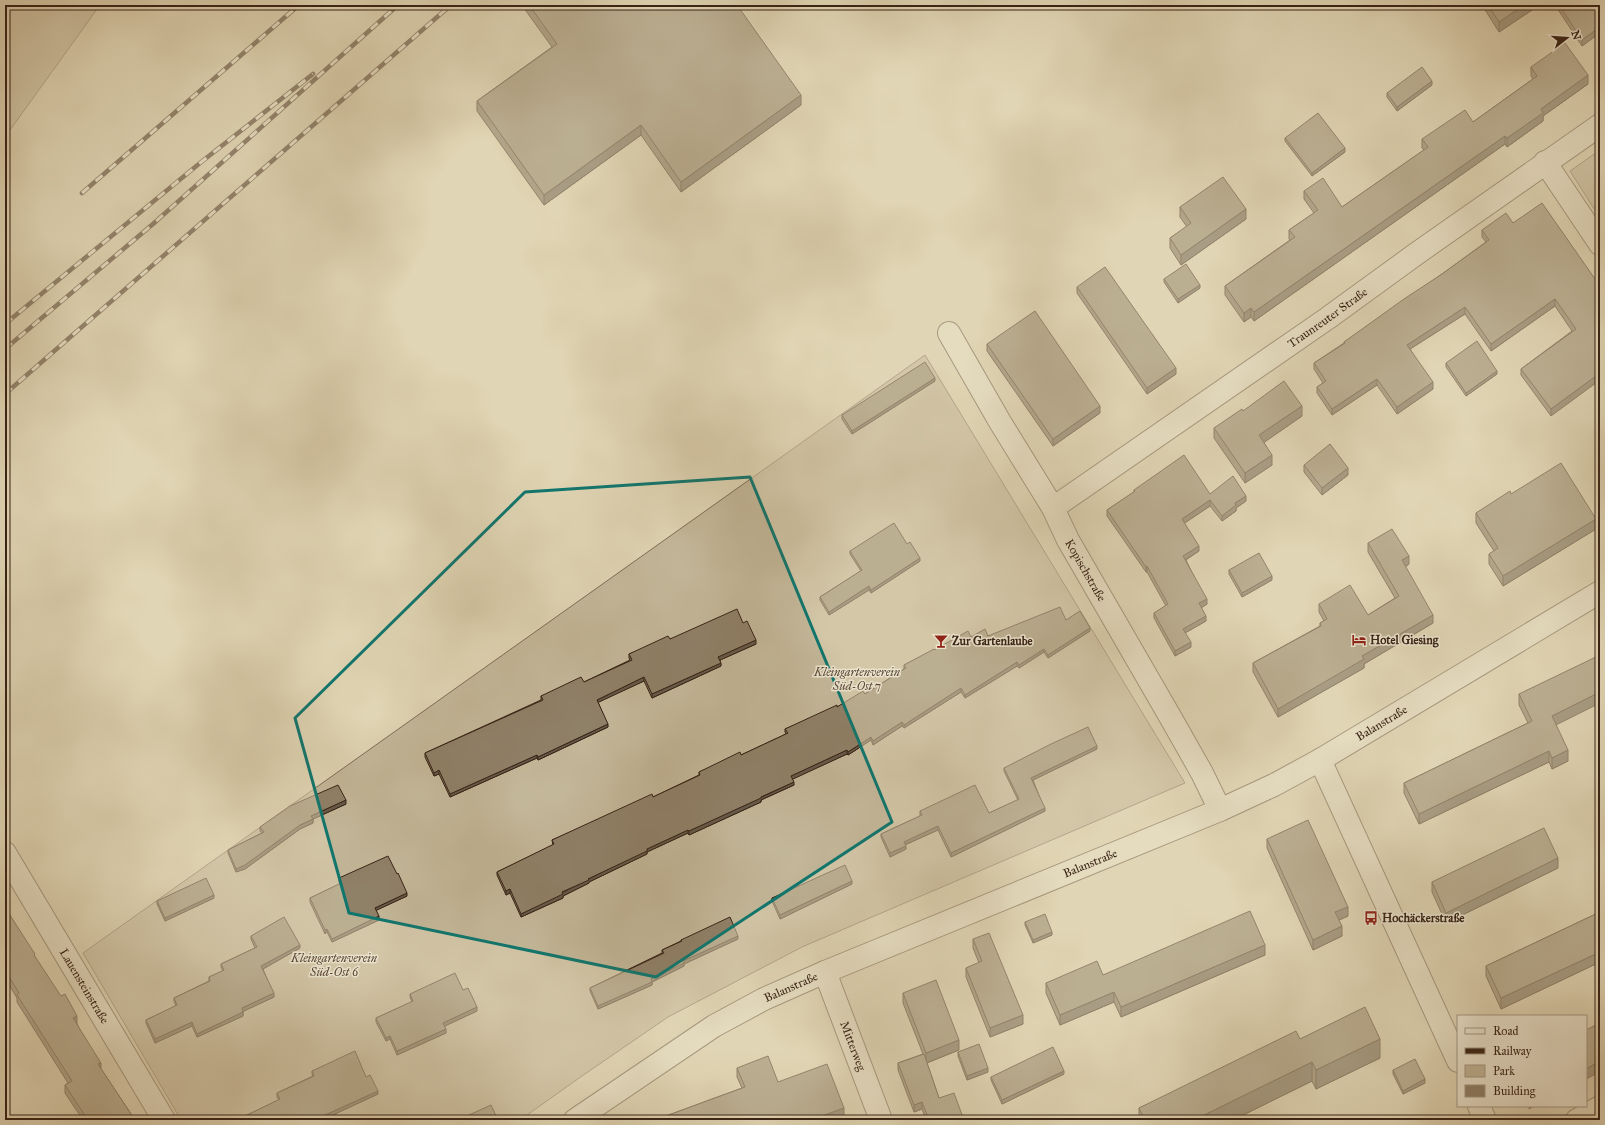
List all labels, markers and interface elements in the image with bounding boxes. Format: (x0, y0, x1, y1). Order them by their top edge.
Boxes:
north arrow (1547, 18, 1587, 58)
text: N (1569, 29, 1584, 42)
street label: Traunreuter Straße (1285, 285, 1370, 351)
street label: Kopischstraße (1062, 537, 1109, 604)
hotel icon: Hotel Giesing (1351, 632, 1367, 648)
bar icon: Zur Gartenlaube (933, 633, 949, 649)
place label: Hotel Giesing (1370, 633, 1439, 648)
place label: Zur Gartenlaube (952, 634, 1033, 648)
park label: Kleingartenverein Süd-Ost 7 (813, 665, 901, 693)
street label: Balanstraße (1353, 702, 1410, 744)
street label: Balanstraße (1061, 846, 1119, 881)
bus stop icon: Hochäckerstraße (1363, 910, 1379, 926)
place label: Hochäckerstraße (1382, 911, 1465, 925)
street label: Lauensteinstraße (57, 946, 112, 1026)
park label: Kleingartenverein Süd-Ost 6 (290, 951, 378, 979)
street label: Balanstraße (762, 969, 820, 1005)
legend (1457, 1015, 1587, 1107)
street label: Mitterweg (837, 1019, 869, 1073)
text: Road (1493, 1024, 1519, 1038)
text: Railway (1493, 1044, 1532, 1058)
text: Park (1493, 1064, 1515, 1078)
text: Building (1493, 1084, 1536, 1099)

